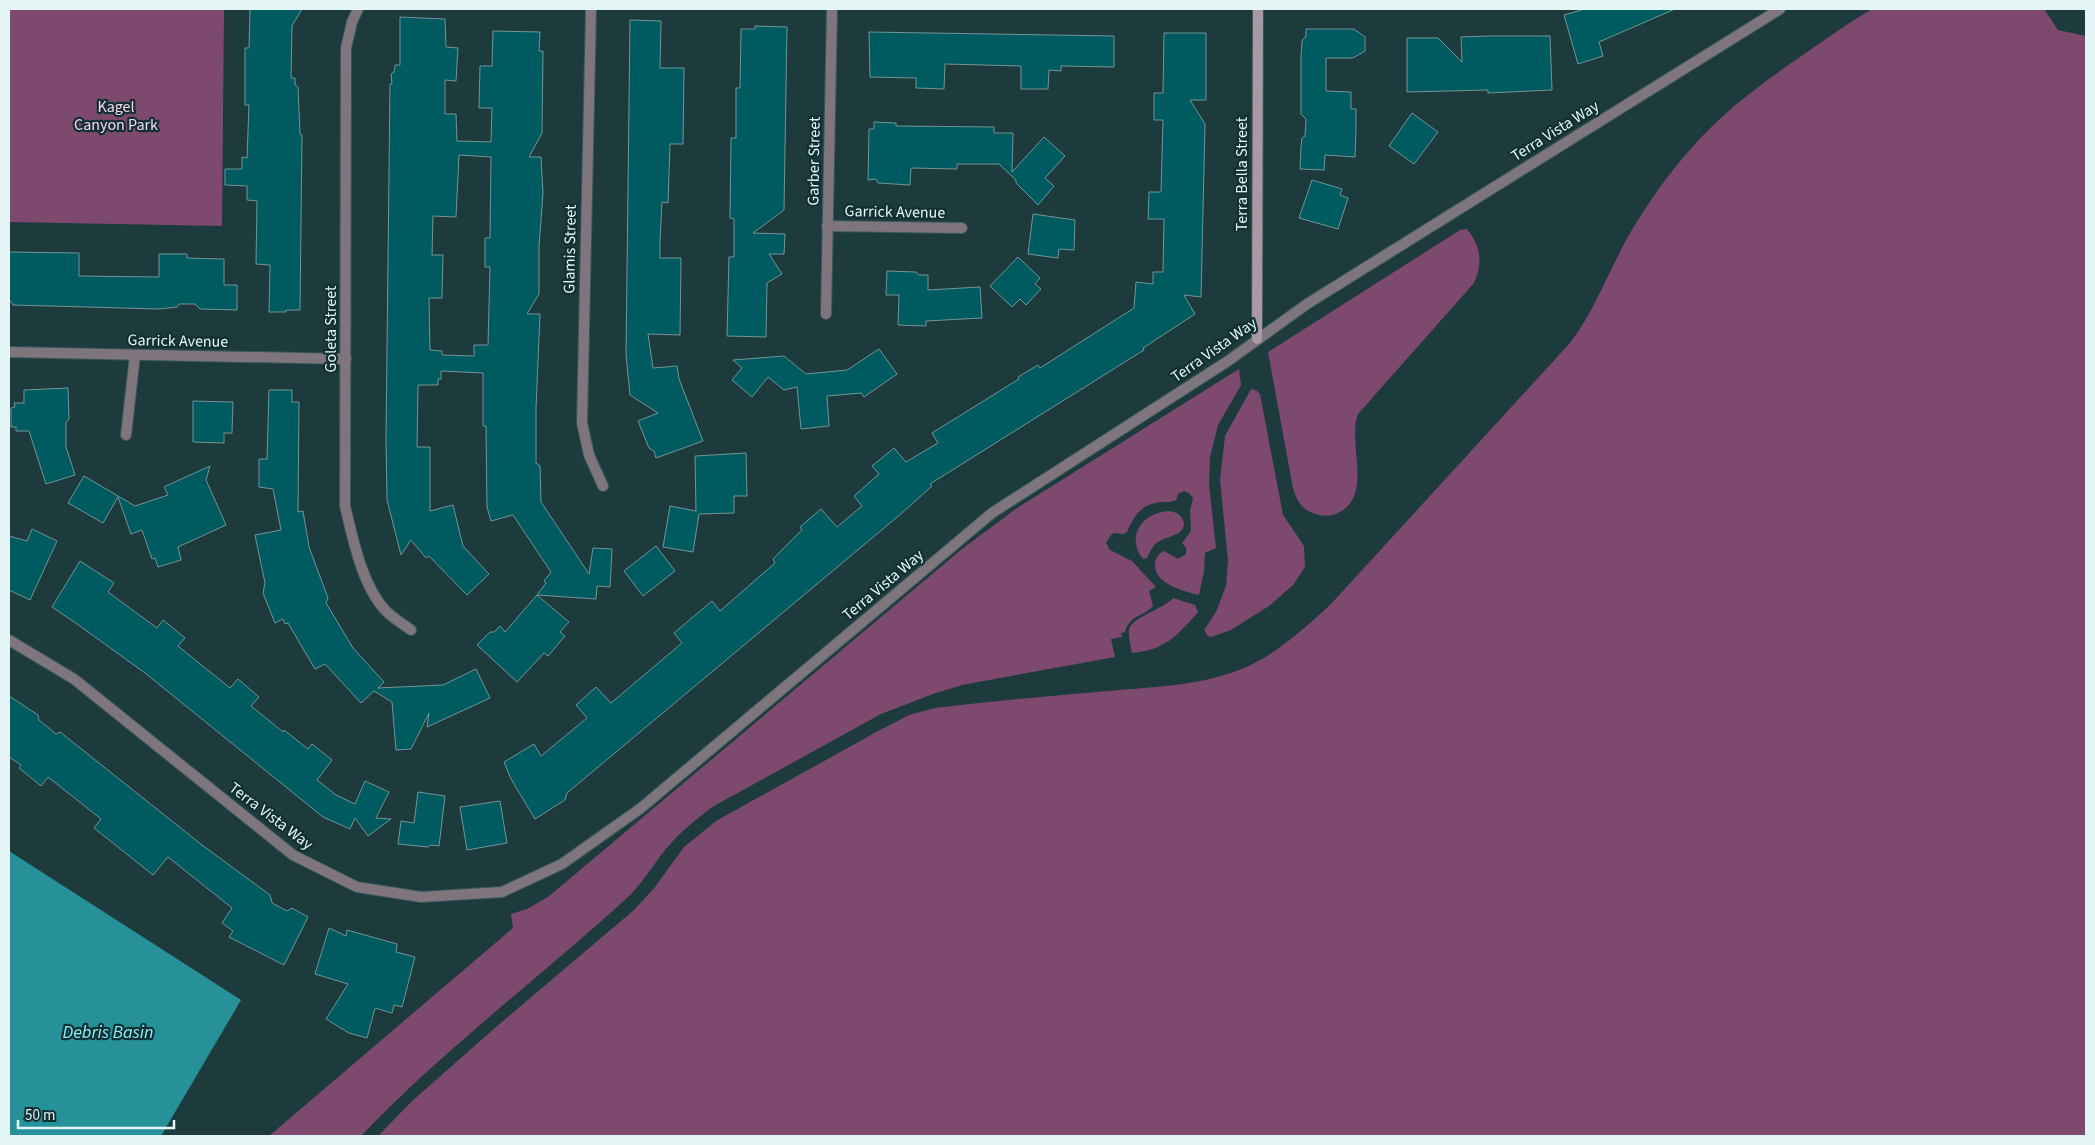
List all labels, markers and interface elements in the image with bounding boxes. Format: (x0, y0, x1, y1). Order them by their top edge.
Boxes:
street label: Terra Vista Way (1507, 95, 1604, 167)
park label: Kagel Canyon Park (74, 96, 158, 136)
street label: Garber Street (802, 116, 826, 206)
street label: Terra Bella Street (1231, 116, 1253, 231)
street label: Garrick Avenue (844, 200, 946, 224)
street label: Glamis Street (558, 204, 582, 294)
street label: Goleta Street (320, 285, 342, 372)
street label: Terra Vista Way (1167, 312, 1262, 388)
street label: Garrick Avenue (127, 329, 229, 353)
street label: Terra Vista Way (838, 544, 929, 626)
street label: Terra Vista Way (224, 777, 318, 855)
water label: Debris Basin (62, 1020, 154, 1045)
scale bar (18, 1098, 174, 1130)
text: 50 m (25, 1105, 55, 1126)

